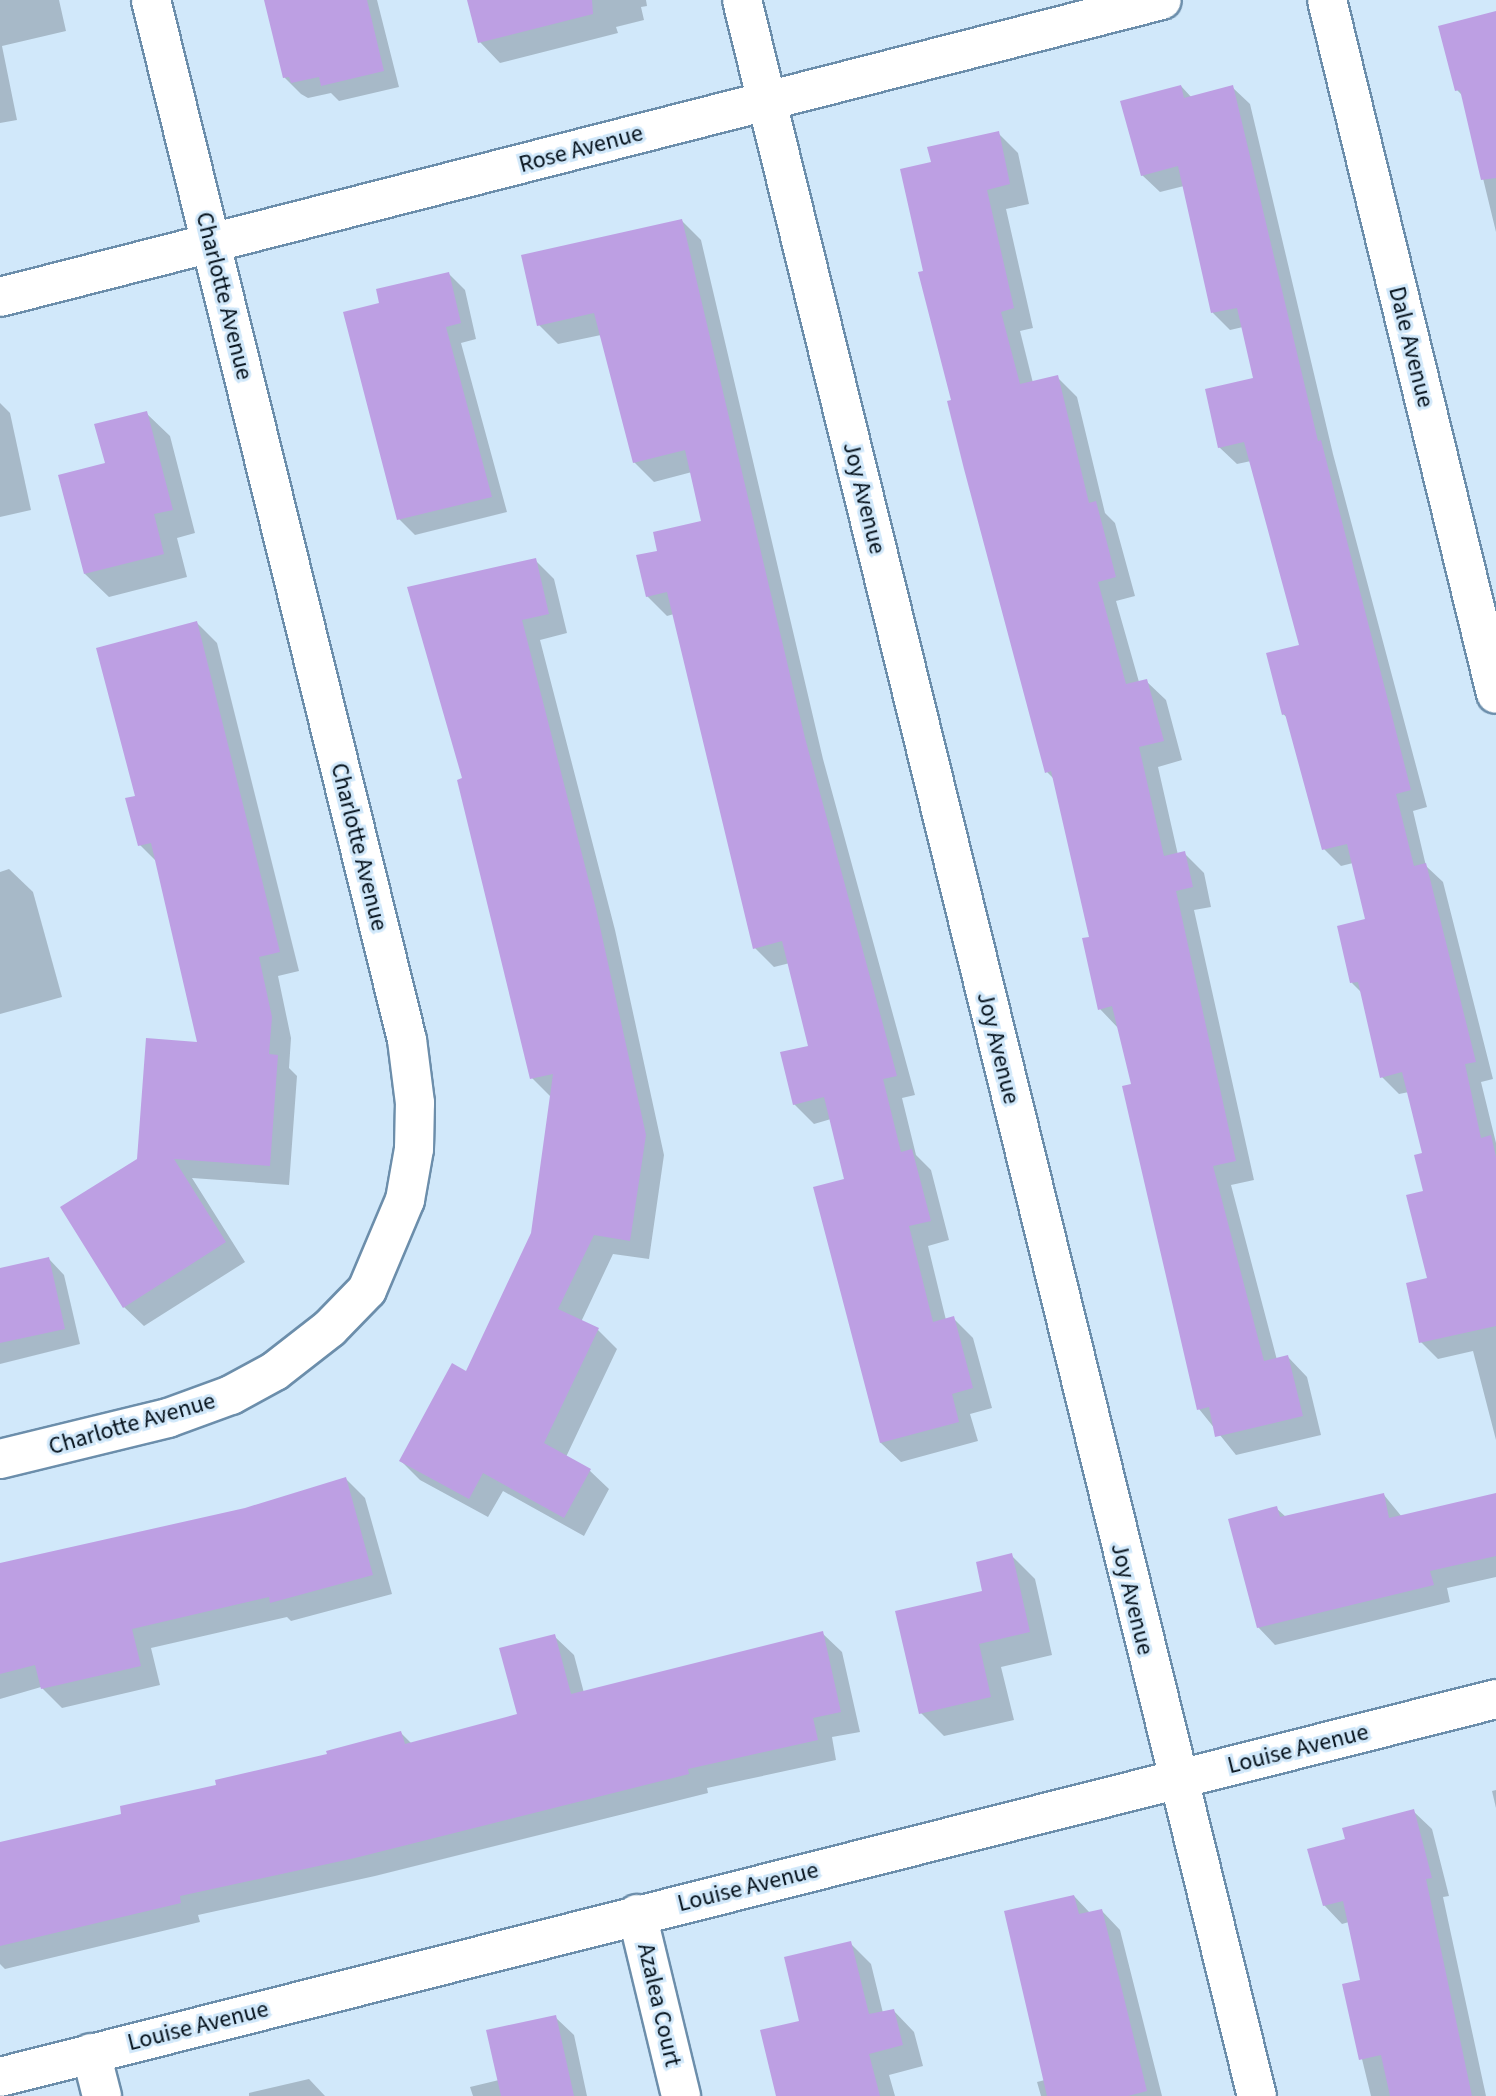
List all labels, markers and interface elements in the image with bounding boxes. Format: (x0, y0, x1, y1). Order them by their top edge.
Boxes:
street label: Rose Avenue (516, 119, 646, 179)
street label: Charlotte Avenue (189, 209, 259, 383)
street label: Dale Avenue (1382, 284, 1440, 410)
street label: Joy Avenue (836, 439, 892, 557)
street label: Charlotte Avenue (324, 760, 394, 934)
street label: Joy Avenue (970, 989, 1026, 1107)
street label: Charlotte Avenue (45, 1386, 219, 1462)
street label: Joy Avenue (1104, 1540, 1160, 1658)
street label: Louise Avenue (1225, 1718, 1371, 1780)
street label: Louise Avenue (675, 1856, 821, 1918)
street label: Azalea Court (631, 1941, 687, 2069)
street label: Louise Avenue (125, 1995, 271, 2057)

